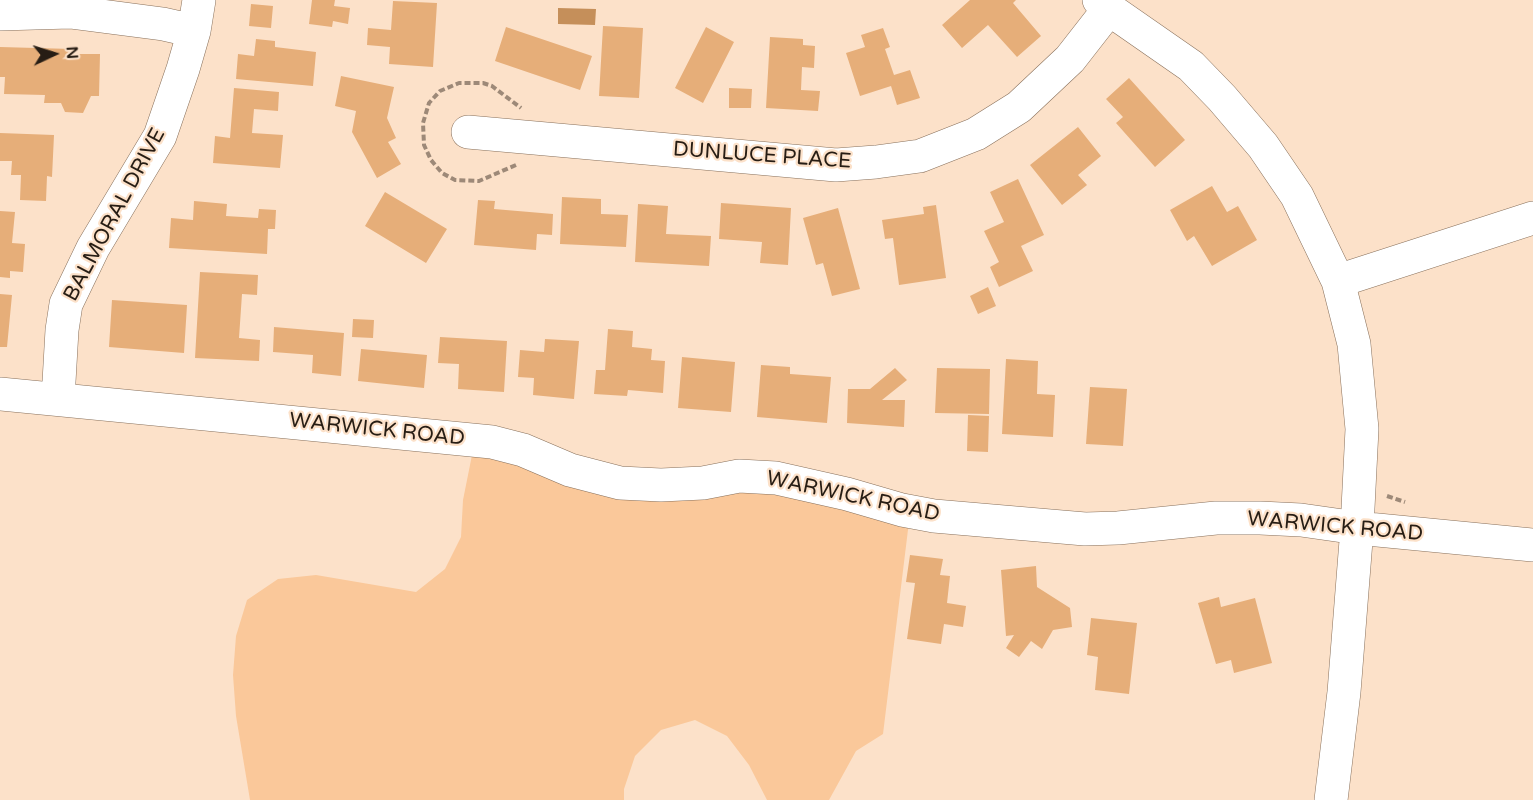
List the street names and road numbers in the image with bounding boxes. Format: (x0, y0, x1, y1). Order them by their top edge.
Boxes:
street label: BALMORAL DRIVE (59, 124, 171, 306)
street label: DUNLUCE PLACE (672, 137, 852, 175)
street label: WARWICK ROAD (288, 408, 466, 452)
street label: WARWICK ROAD (764, 466, 942, 528)
street label: WARWICK ROAD (1246, 507, 1424, 547)

